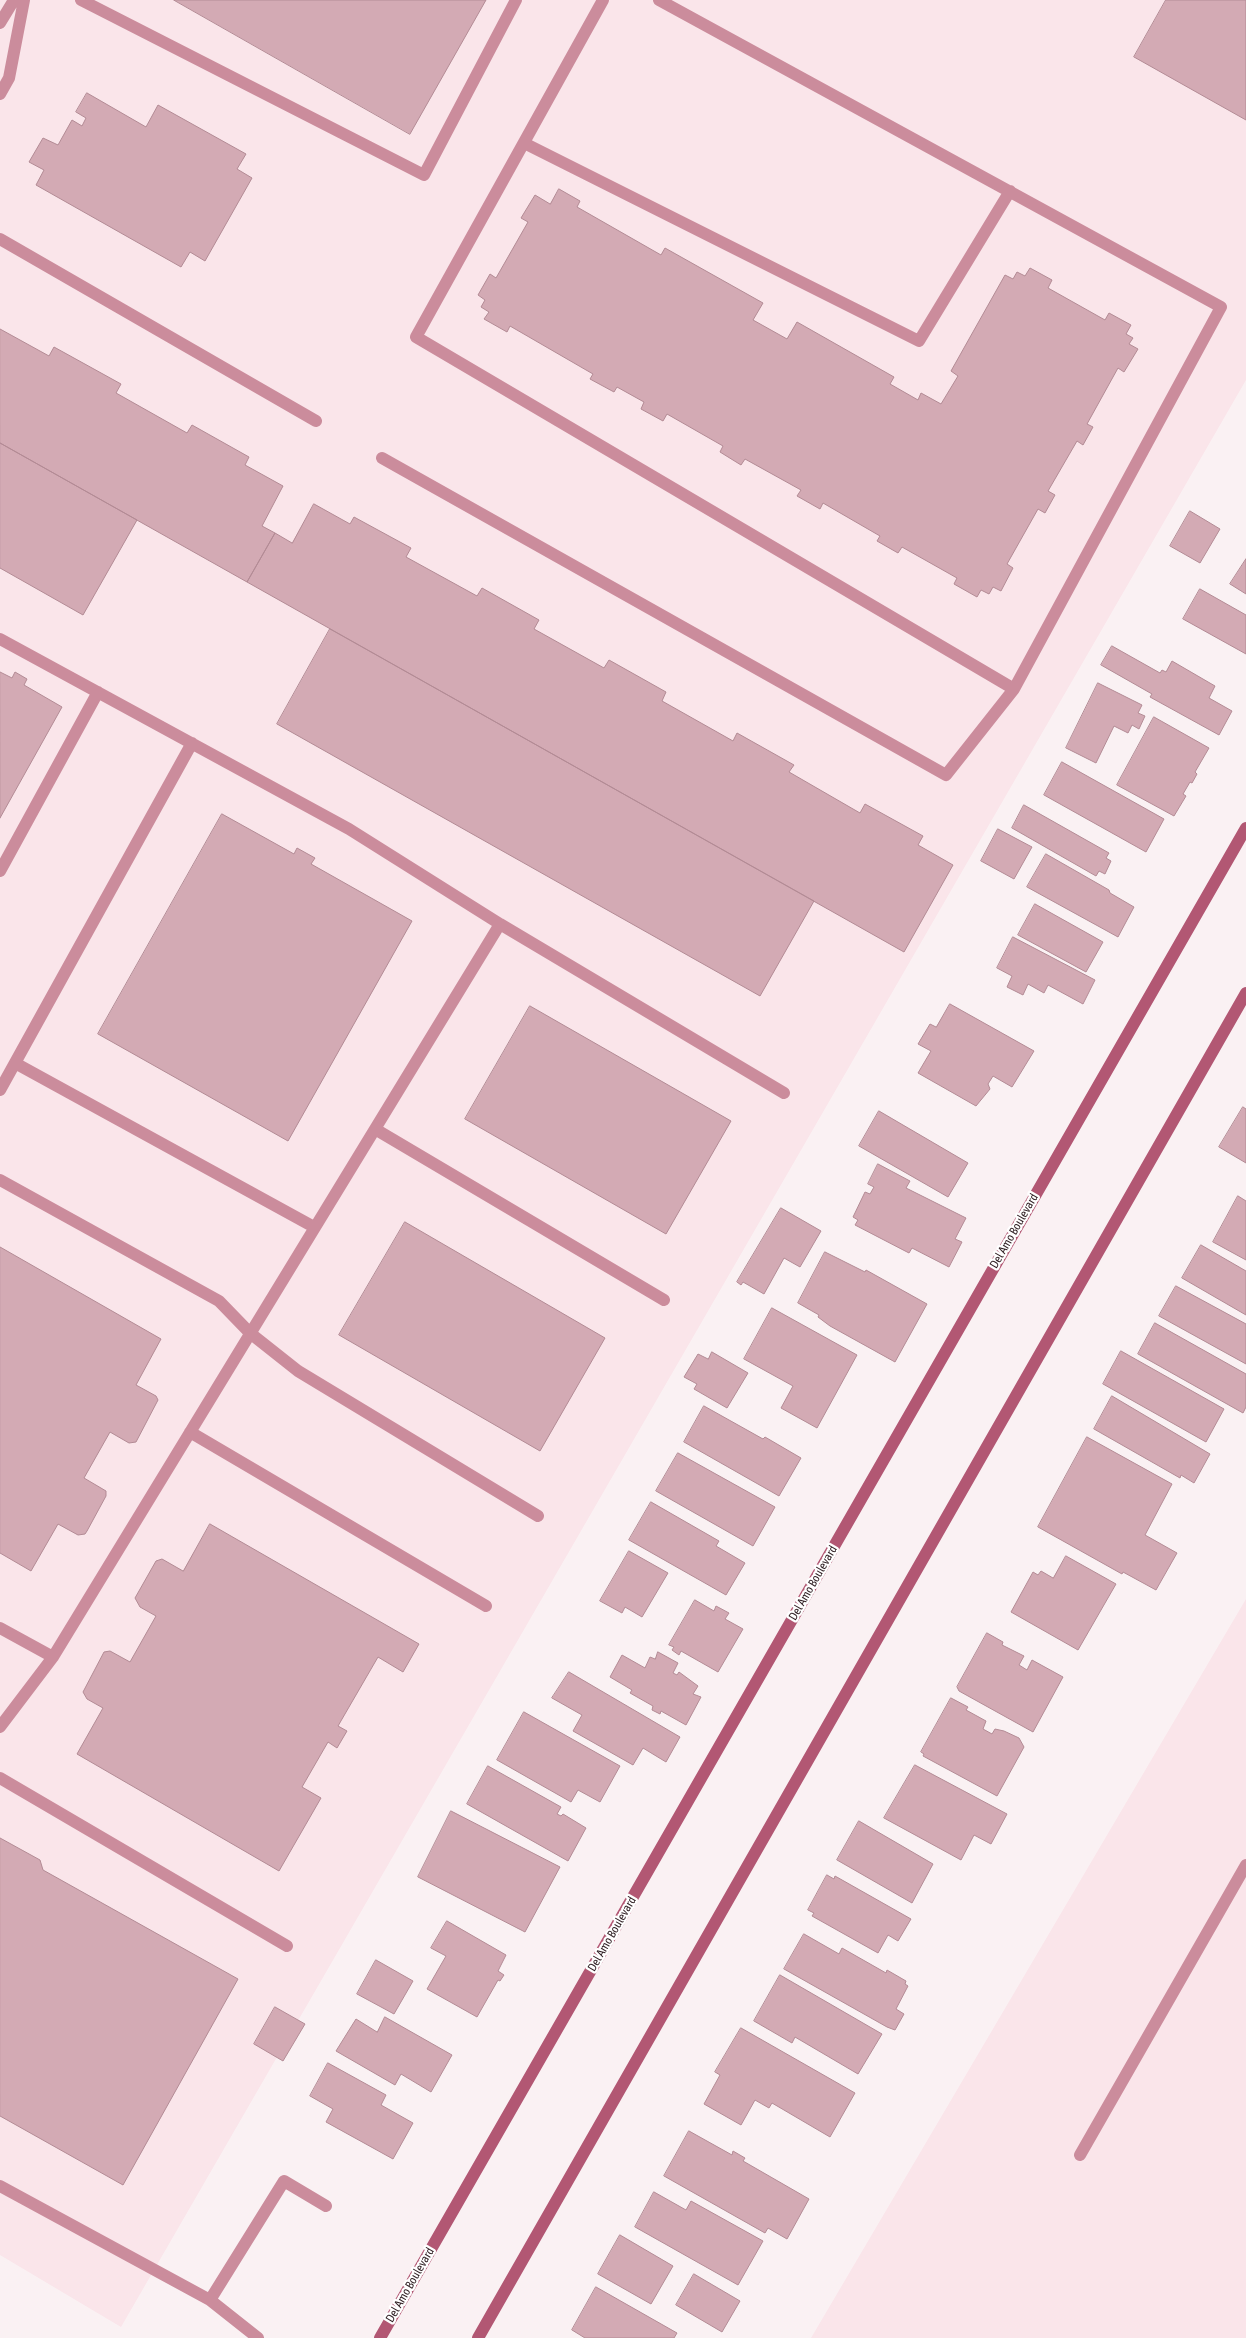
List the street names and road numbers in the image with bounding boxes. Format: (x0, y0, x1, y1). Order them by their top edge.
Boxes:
street label: Del Amo Boulevard (987, 1191, 1041, 1271)
street label: Del Amo Boulevard (786, 1543, 840, 1623)
street label: Del Amo Boulevard (585, 1894, 639, 1974)
street label: Del Amo Boulevard (383, 2245, 437, 2325)

